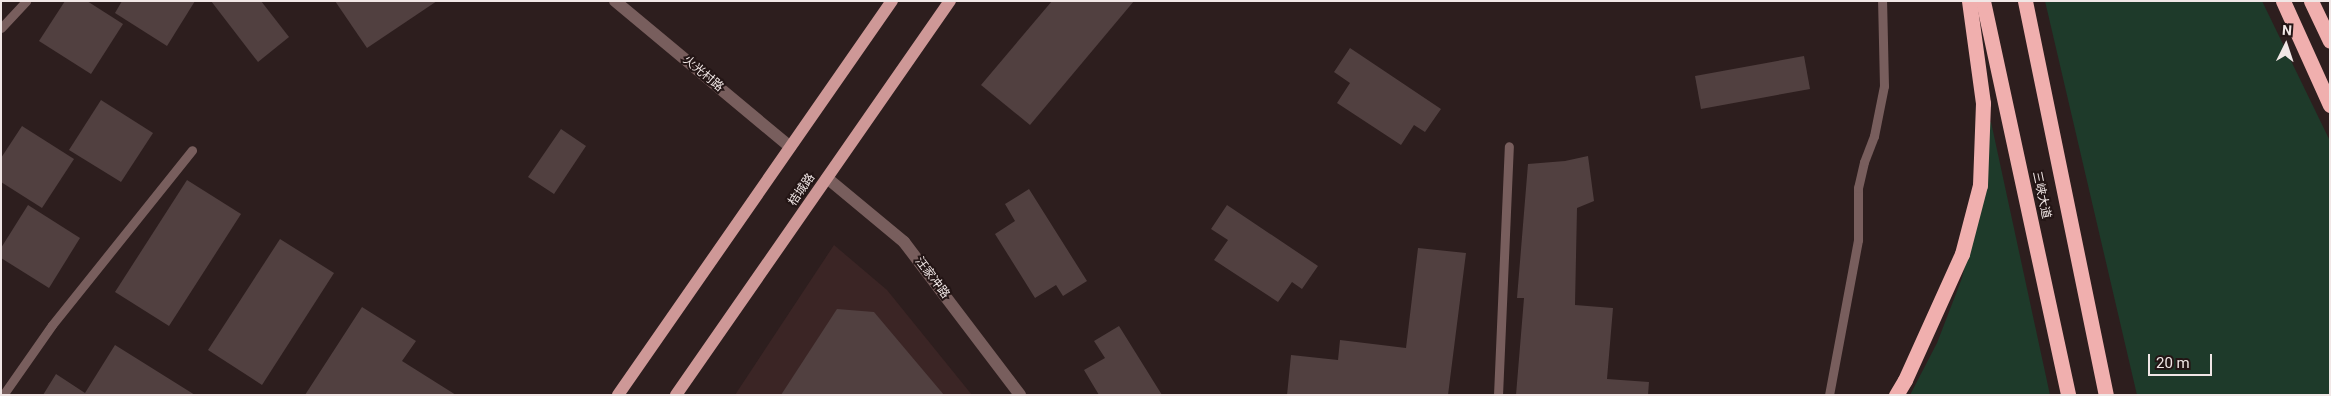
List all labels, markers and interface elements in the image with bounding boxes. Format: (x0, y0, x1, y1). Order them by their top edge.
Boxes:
north arrow (2261, 20, 2311, 70)
text: N (2282, 22, 2293, 38)
street label: 火光村路 (680, 53, 726, 95)
street label: 三峡大道 (2029, 170, 2053, 220)
street label: 桔城路 (786, 171, 818, 209)
street label: 汪家冲路 (912, 254, 952, 302)
scale bar (2151, 344, 2215, 376)
text: 20 m (2156, 354, 2190, 372)

